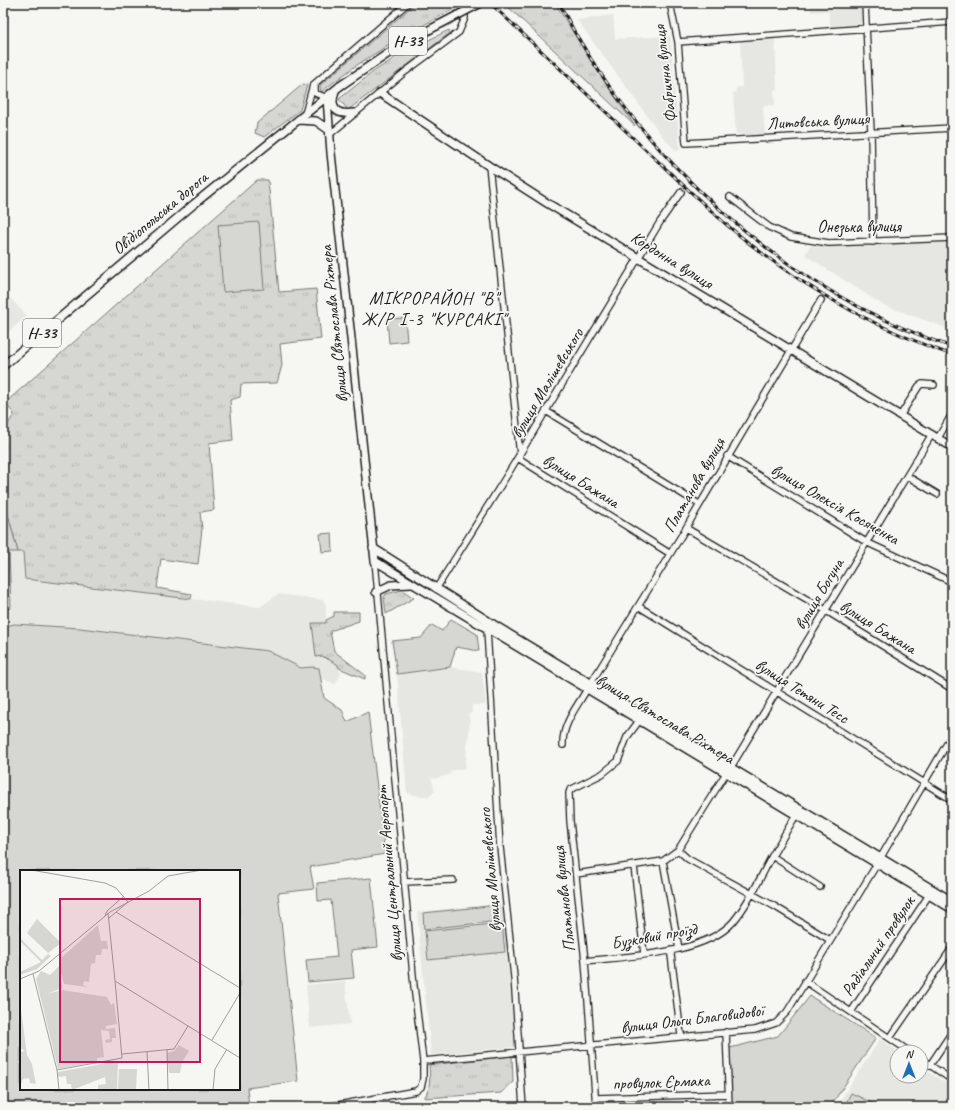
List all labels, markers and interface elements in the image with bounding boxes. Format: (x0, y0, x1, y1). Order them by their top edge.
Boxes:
street label: Фабрична вулиця (648, 23, 681, 124)
road number: Н-33 (389, 27, 427, 55)
street label: Литовська вулиця (767, 108, 871, 134)
street label: Овідіопольська дорога (108, 166, 214, 259)
street label: Онезька вулиця (817, 216, 902, 238)
street label: Кордонна вулиця (627, 226, 718, 294)
street label: вулиця Святослава Ріхтера (315, 243, 353, 404)
district label: МІКРОРАЙОН "В" Ж/Р I-3 "КУРСАКІ" (362, 287, 509, 330)
road number: Н-33 (23, 319, 61, 347)
street label: вулиця Малішевського (506, 323, 589, 442)
street label: Платанова вулиця (658, 433, 730, 536)
street label: вулиця Бажана (539, 449, 625, 514)
street label: вулиця Олексія Косяченка (767, 459, 904, 550)
street label: вулиця Богуна (790, 553, 849, 633)
street label: вулиця Бажана (836, 595, 922, 660)
street label: вулиця Тетяни Тесс (751, 654, 853, 729)
street label: вулиця Святослава Ріхтера (592, 669, 739, 769)
street label: вулиця Центральний Аеропорт (371, 784, 407, 963)
street label: вулиця Малішевського (474, 806, 506, 933)
street label: Платанова вулиця (548, 844, 580, 953)
inset map (20, 870, 240, 1090)
street label: Радіальний провулок (837, 890, 920, 1000)
street label: Бузковий проїзд (610, 918, 700, 955)
street label: вулиця Ольги Благовидової (619, 999, 767, 1038)
north arrow (889, 1044, 929, 1084)
text: N (906, 1047, 915, 1061)
street label: провулок Єрмака (612, 1070, 711, 1094)

